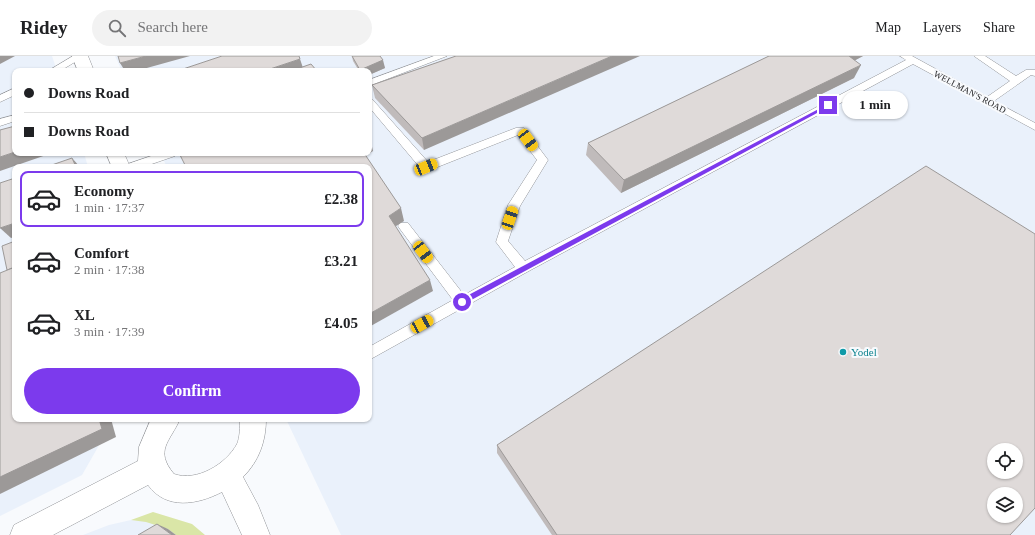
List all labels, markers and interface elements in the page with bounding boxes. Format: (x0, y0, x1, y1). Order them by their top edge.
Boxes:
search box (92, 10, 372, 46)
text: Ridey (20, 17, 68, 38)
icon: search (106, 17, 128, 39)
text: Search here (138, 19, 208, 35)
text: Map (875, 20, 901, 35)
text: Layers (923, 20, 961, 35)
text: Share (983, 20, 1015, 35)
street label: WELLMAN'S ROAD (932, 69, 1008, 116)
text: Downs Road (48, 85, 129, 101)
callout: 1 min (842, 91, 908, 119)
route end (819, 96, 837, 114)
text: 1 min (859, 97, 891, 112)
text: Downs Road (48, 123, 129, 139)
car (516, 127, 540, 153)
car (413, 157, 439, 177)
icon: car (26, 181, 62, 217)
text: Economy (74, 183, 134, 199)
text: £2.38 (324, 191, 358, 207)
text: 1 min · 17:37 (74, 200, 144, 215)
car (500, 205, 520, 231)
car (411, 239, 435, 265)
icon: car (26, 243, 62, 279)
text: Comfort (74, 245, 129, 261)
text: £3.21 (324, 253, 358, 269)
text: 2 min · 17:38 (74, 262, 144, 277)
route start (453, 293, 471, 311)
icon: car (26, 305, 62, 341)
text: XL (74, 307, 95, 323)
car (409, 313, 435, 335)
text: £4.05 (324, 315, 358, 331)
text: 3 min · 17:39 (74, 324, 144, 339)
place label: Yodel (851, 346, 877, 358)
marker: Yodel (838, 347, 848, 357)
button: Confirm (24, 368, 360, 414)
map controls (987, 443, 1023, 523)
button: locate (987, 443, 1023, 479)
button: layers (987, 487, 1023, 523)

